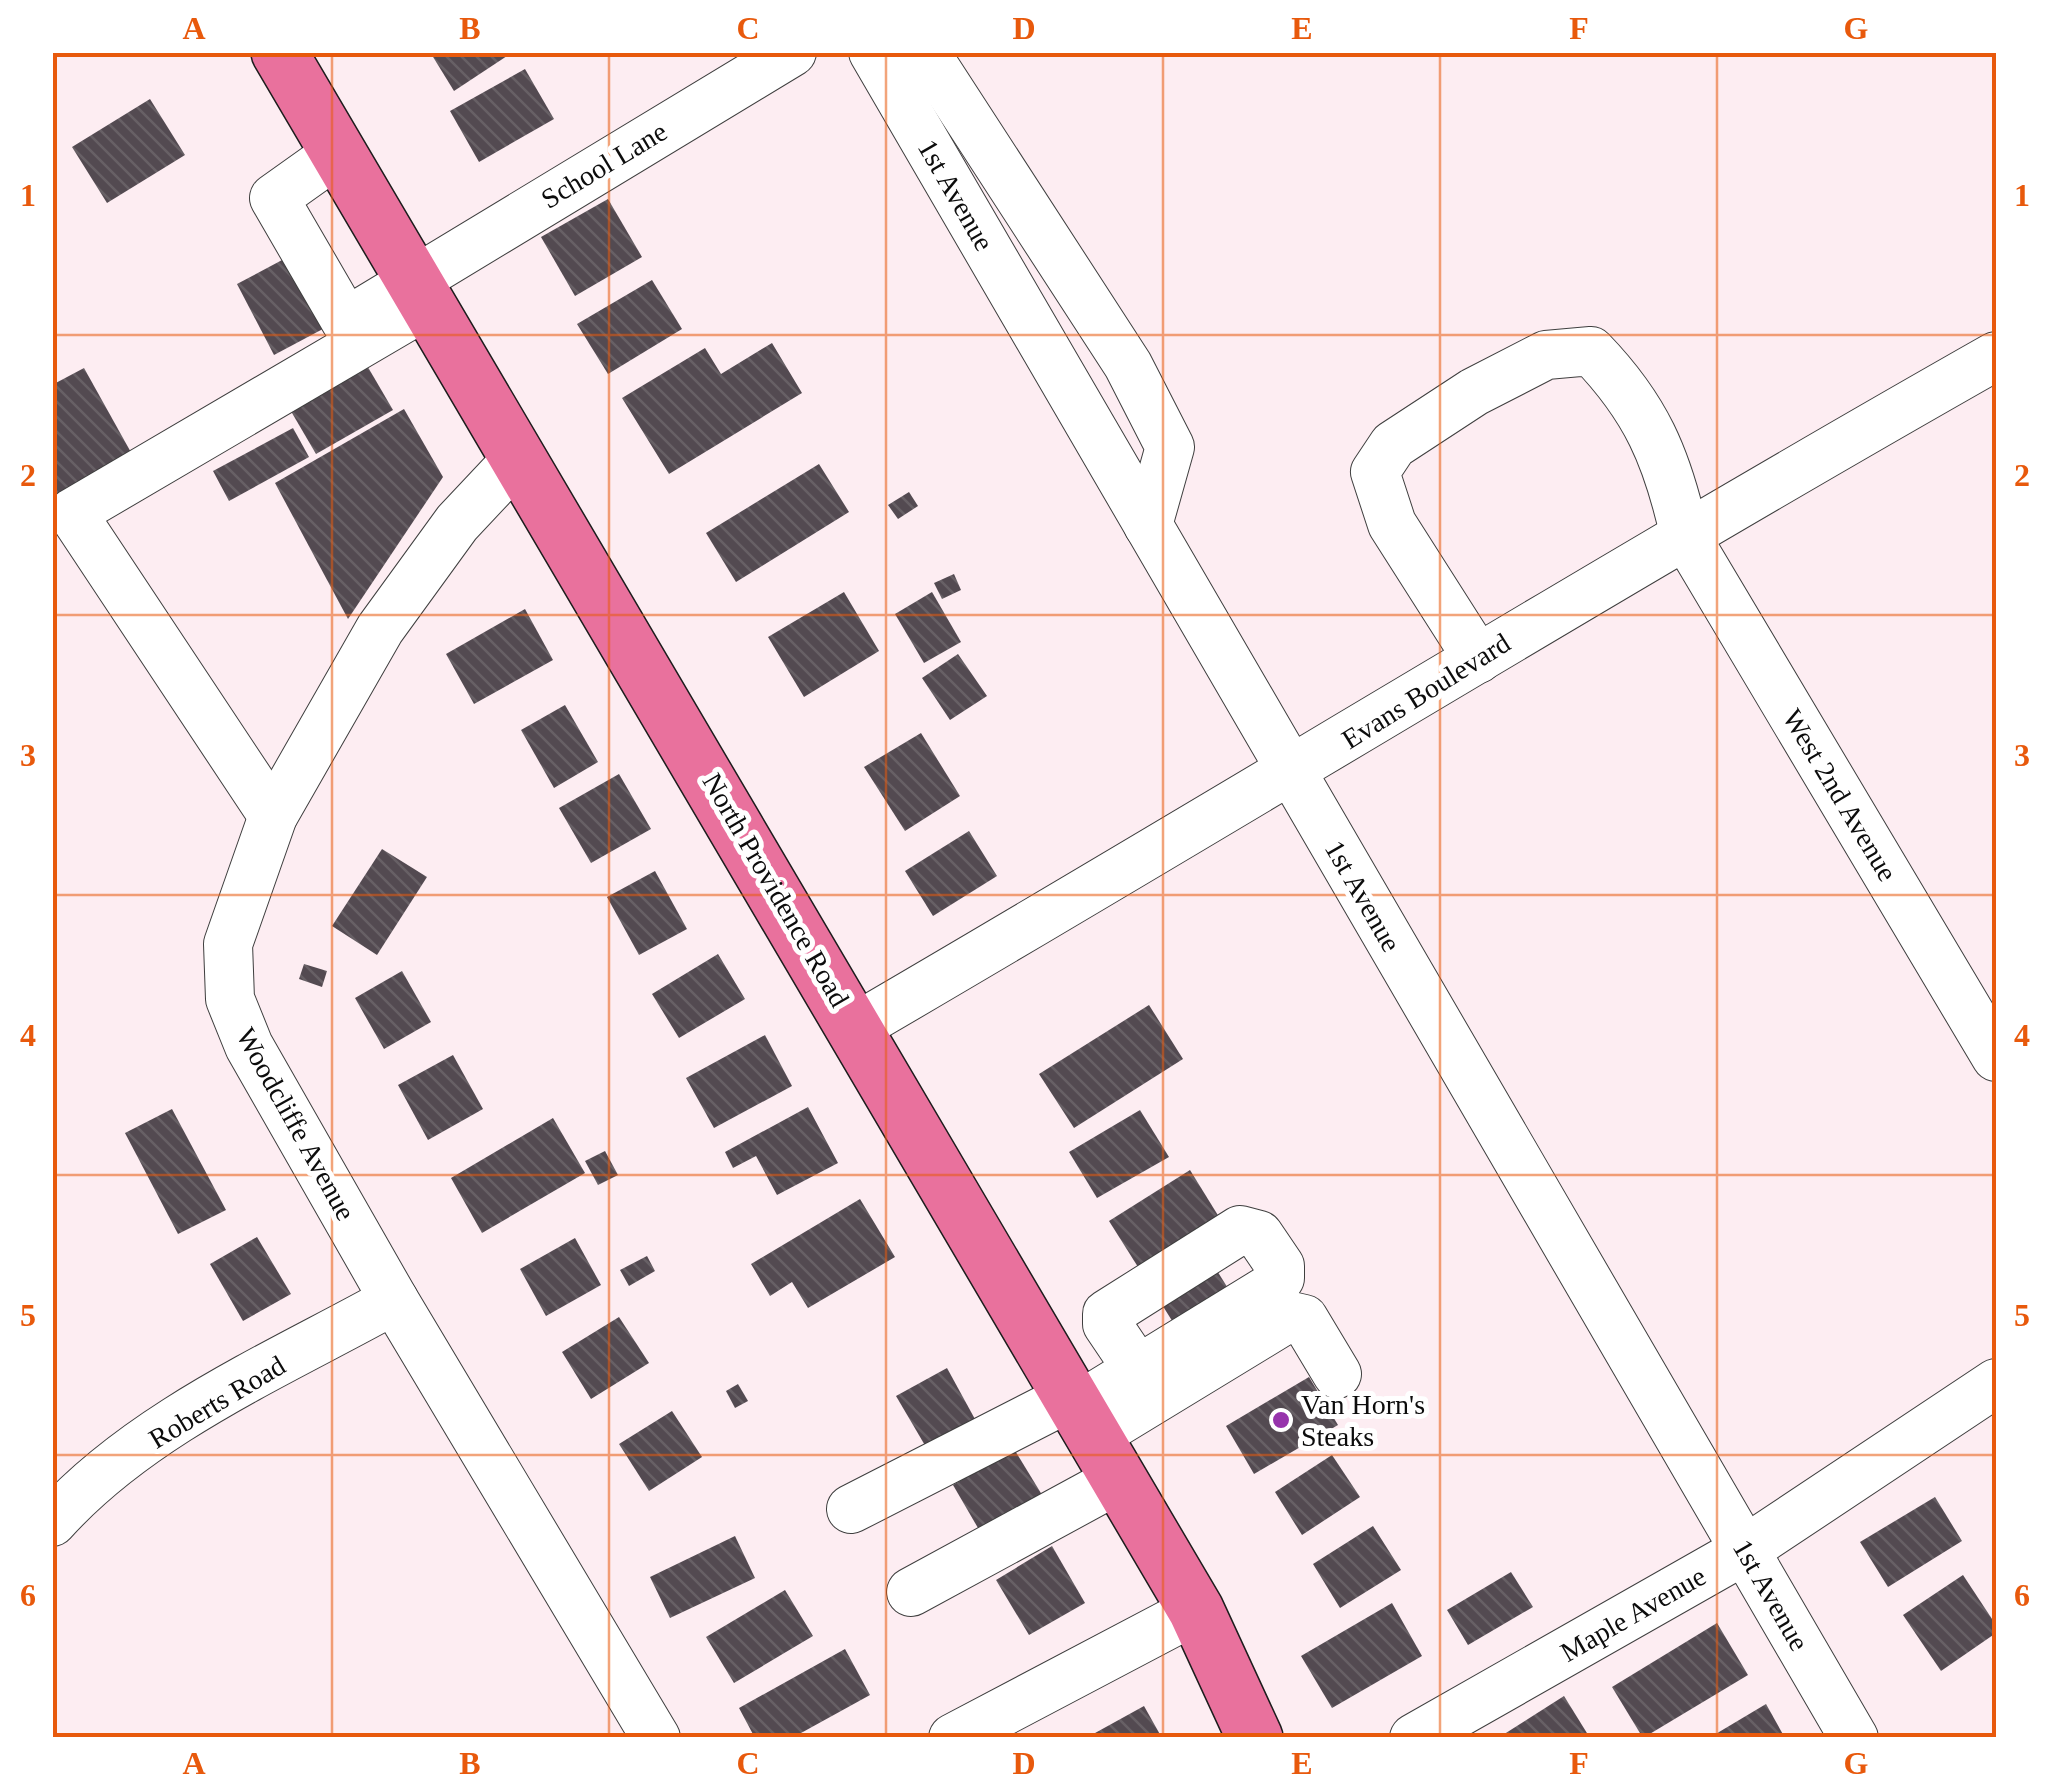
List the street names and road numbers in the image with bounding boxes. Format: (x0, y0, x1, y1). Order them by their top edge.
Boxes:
street label: School Lane (536, 115, 672, 215)
street label: 1st Avenue (912, 134, 1000, 256)
street label: Evans Boulevard (1336, 627, 1516, 755)
street label: West 2nd Avenue (1777, 704, 1903, 886)
street label: North Providence Road (696, 768, 856, 1012)
street label: 1st Avenue (1319, 835, 1407, 957)
street label: Woodcliffe Avenue (230, 1022, 362, 1226)
street label: Roberts Road (143, 1349, 291, 1455)
street label: 1st Avenue (1727, 1534, 1815, 1656)
street label: Maple Avenue (1555, 1560, 1711, 1668)

